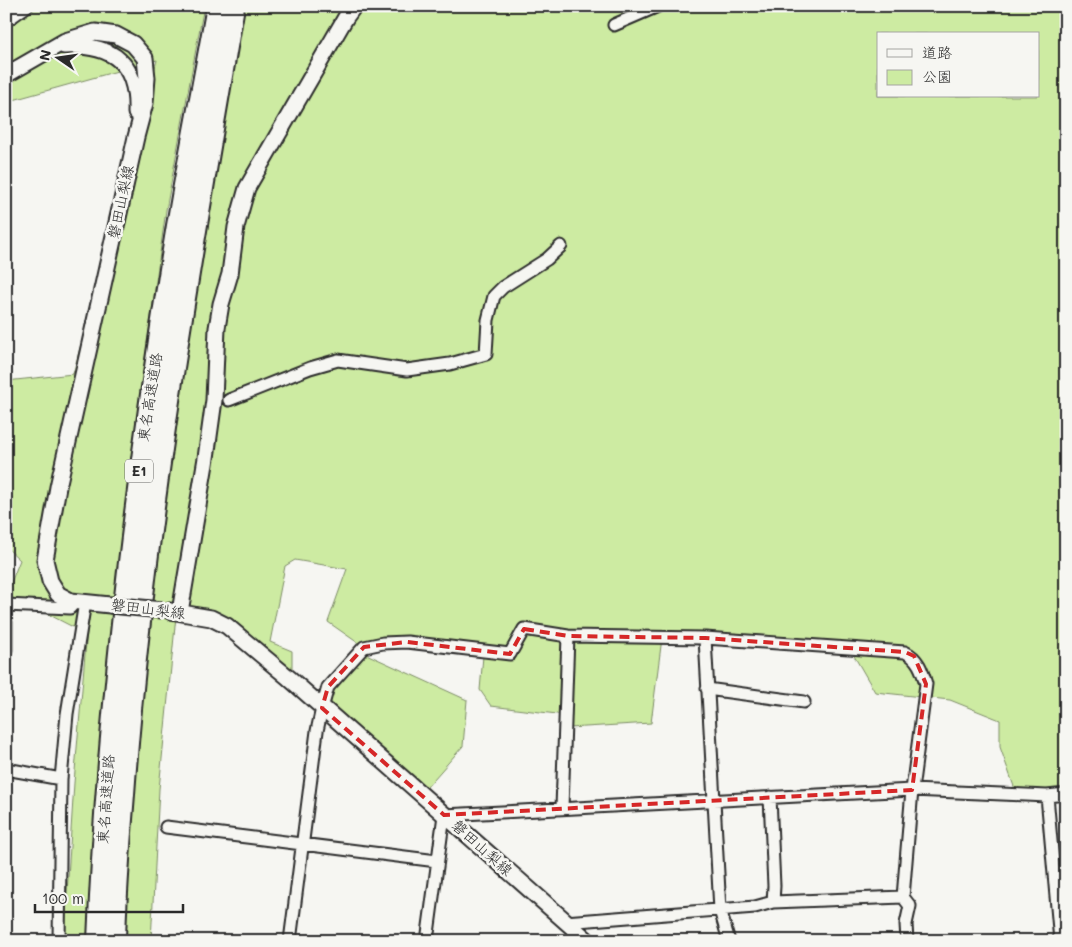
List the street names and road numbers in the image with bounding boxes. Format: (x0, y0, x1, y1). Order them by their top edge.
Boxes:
street label: 磐田山梨線 (102, 163, 138, 241)
street label: 東名高速道路 (132, 351, 166, 443)
road number: E1 (125, 460, 153, 482)
street label: 磐田山梨線 (110, 594, 187, 623)
street label: 東名高速道路 (92, 753, 118, 845)
street label: 磐田山梨線 (448, 815, 517, 880)

